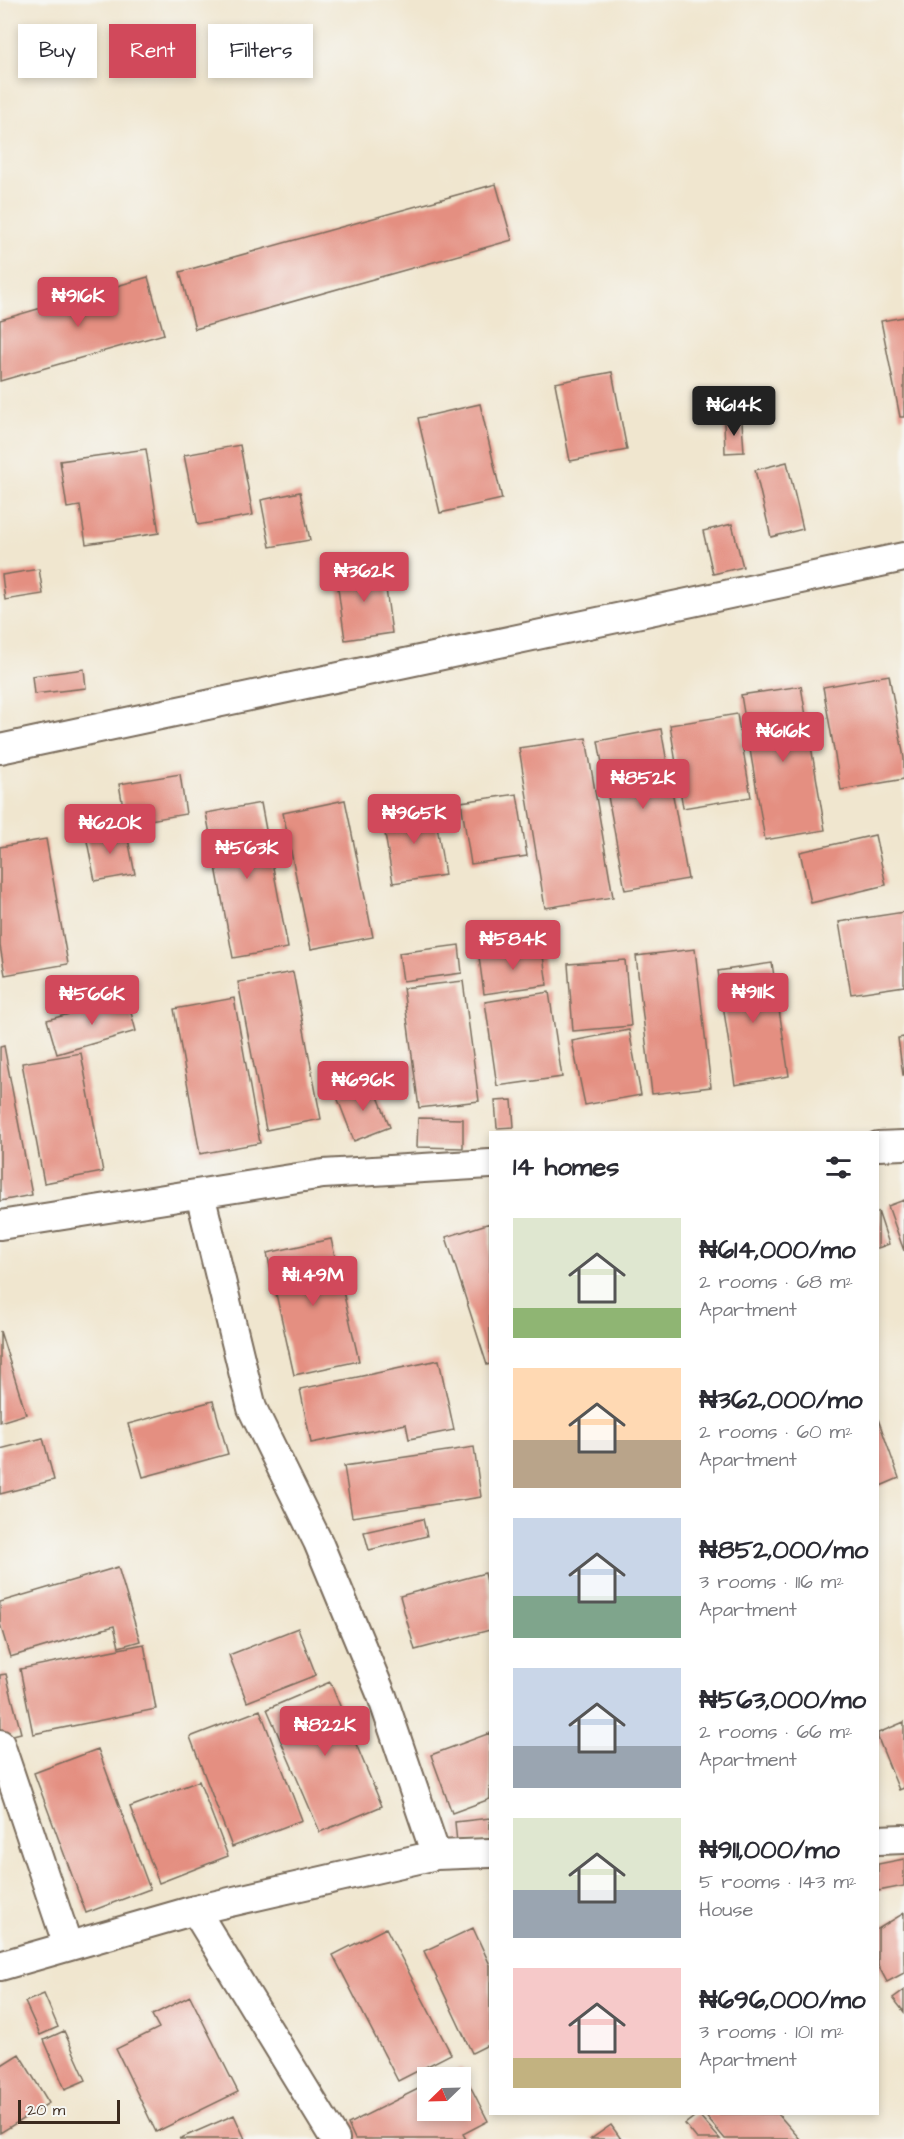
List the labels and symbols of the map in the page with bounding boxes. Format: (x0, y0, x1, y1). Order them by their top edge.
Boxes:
pin: ₦916K (36, 277, 120, 328)
pin: ₦614K (692, 386, 776, 437)
pin: ₦362K (322, 552, 406, 603)
pin: ₦616K (741, 712, 825, 763)
pin: ₦852K (601, 759, 685, 810)
pin: ₦965K (372, 794, 456, 845)
pin: ₦620K (68, 804, 152, 855)
pin: ₦563K (205, 829, 289, 880)
pin: ₦584K (471, 920, 555, 971)
pin: ₦911K (711, 973, 795, 1024)
pin: ₦566K (50, 975, 134, 1026)
pin: ₦696K (321, 1061, 405, 1112)
pin: ₦1.49M (264, 1256, 362, 1307)
pin: ₦822K (283, 1706, 367, 1757)
north arrow (417, 2067, 471, 2121)
scale bar (18, 2097, 120, 2124)

